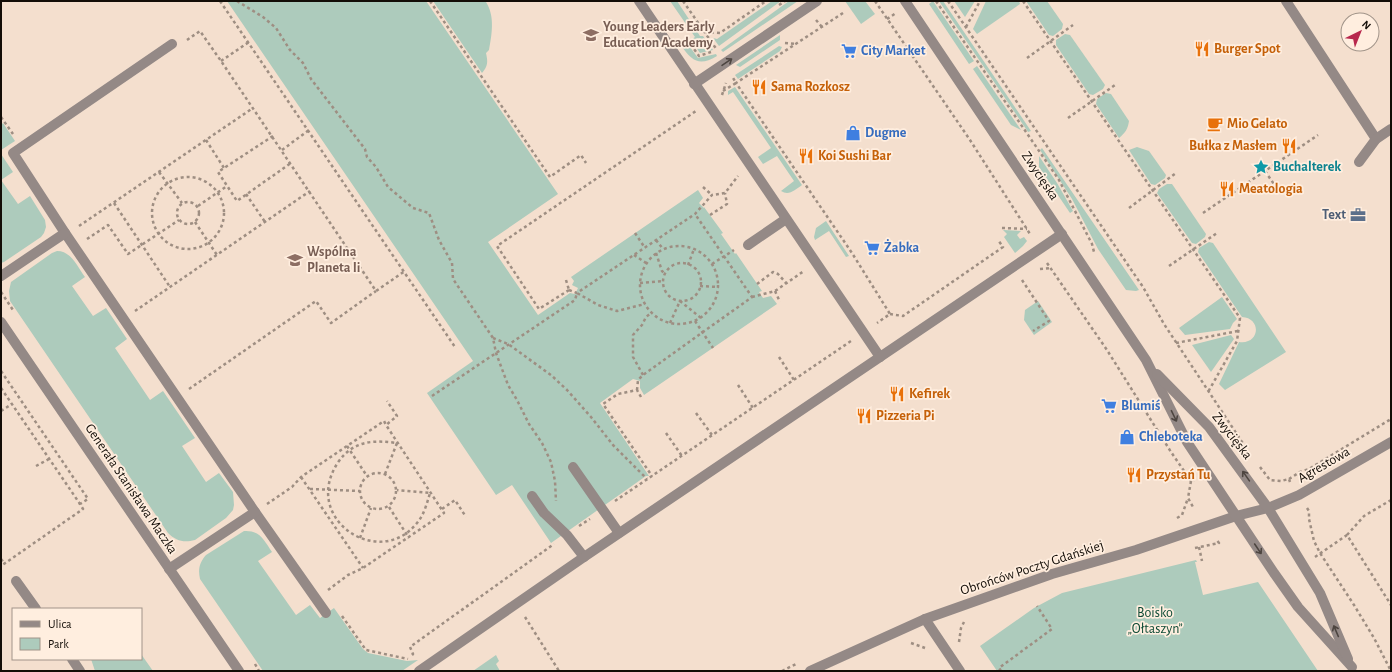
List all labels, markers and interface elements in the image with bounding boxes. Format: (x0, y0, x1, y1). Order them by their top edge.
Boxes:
north arrow (1340, 12, 1380, 52)
text: N (1360, 18, 1373, 32)
place label: Young Leaders Early Education Academy (603, 20, 715, 50)
school or university icon: Young Leaders Early Education Academy (582, 26, 600, 44)
restaurant icon: Burger Spot (1193, 40, 1211, 58)
supermarket icon: City Market (840, 42, 858, 60)
place label: Burger Spot (1214, 42, 1281, 56)
place label: City Market (861, 44, 926, 58)
one-way arrow (721, 58, 732, 66)
restaurant icon: Sama Rozkosz (750, 78, 768, 96)
place label: Sama Rozkosz (771, 80, 850, 94)
cafe icon: Mio Gelato (1206, 115, 1224, 133)
place label: Mio Gelato (1227, 117, 1288, 131)
shop icon: Dugme (844, 124, 862, 142)
place label: Dugme (865, 126, 907, 140)
restaurant icon: Bułka z Masłem (1280, 137, 1298, 155)
place label: Bułka z Masłem (1189, 139, 1277, 153)
restaurant icon: Koi Sushi Bar (797, 147, 815, 165)
place label: Koi Sushi Bar (818, 149, 891, 163)
street label: Zwycięska (1019, 149, 1062, 203)
place icon: Buchalterek (1252, 158, 1270, 176)
place label: Buchalterek (1273, 160, 1341, 174)
restaurant icon: Meatologia (1218, 180, 1236, 198)
place label: Meatologia (1239, 182, 1303, 196)
office icon: Text (1349, 206, 1367, 224)
place label: Text (1322, 208, 1346, 222)
supermarket icon: Żabka (863, 239, 881, 257)
place label: Żabka (884, 239, 919, 255)
place label: Wspólna Planeta Ii (307, 245, 360, 275)
school or university icon: Wspólna Planeta Ii (286, 251, 304, 269)
restaurant icon: Kefirek (888, 385, 906, 403)
place label: Kefirek (909, 387, 950, 401)
supermarket icon: Blumiś (1100, 397, 1118, 415)
place label: Blumiś (1121, 399, 1160, 413)
restaurant icon: Pizzeria Pi (855, 407, 873, 425)
place label: Pizzeria Pi (876, 409, 935, 423)
one-way arrow (1171, 410, 1178, 422)
street label: Zwycięska (1209, 410, 1255, 463)
street label: Generała Stanisława Maczka (82, 421, 180, 557)
shop icon: Chleboteka (1118, 428, 1136, 446)
place label: Chleboteka (1139, 430, 1203, 444)
street label: Agrestowa (1296, 444, 1353, 485)
restaurant icon: Przystań Tu (1125, 466, 1143, 484)
place label: Przystań Tu (1146, 468, 1211, 482)
one-way arrow (1242, 471, 1250, 482)
street label: Obrońców Poczty Gdańskiej (959, 538, 1105, 598)
one-way arrow (1254, 543, 1262, 555)
park label: Boisko „Ołtaszyn” (1127, 606, 1183, 636)
legend (12, 608, 142, 660)
text: Ulica (48, 618, 72, 630)
one-way arrow (1332, 625, 1340, 637)
text: Park (48, 638, 69, 650)

